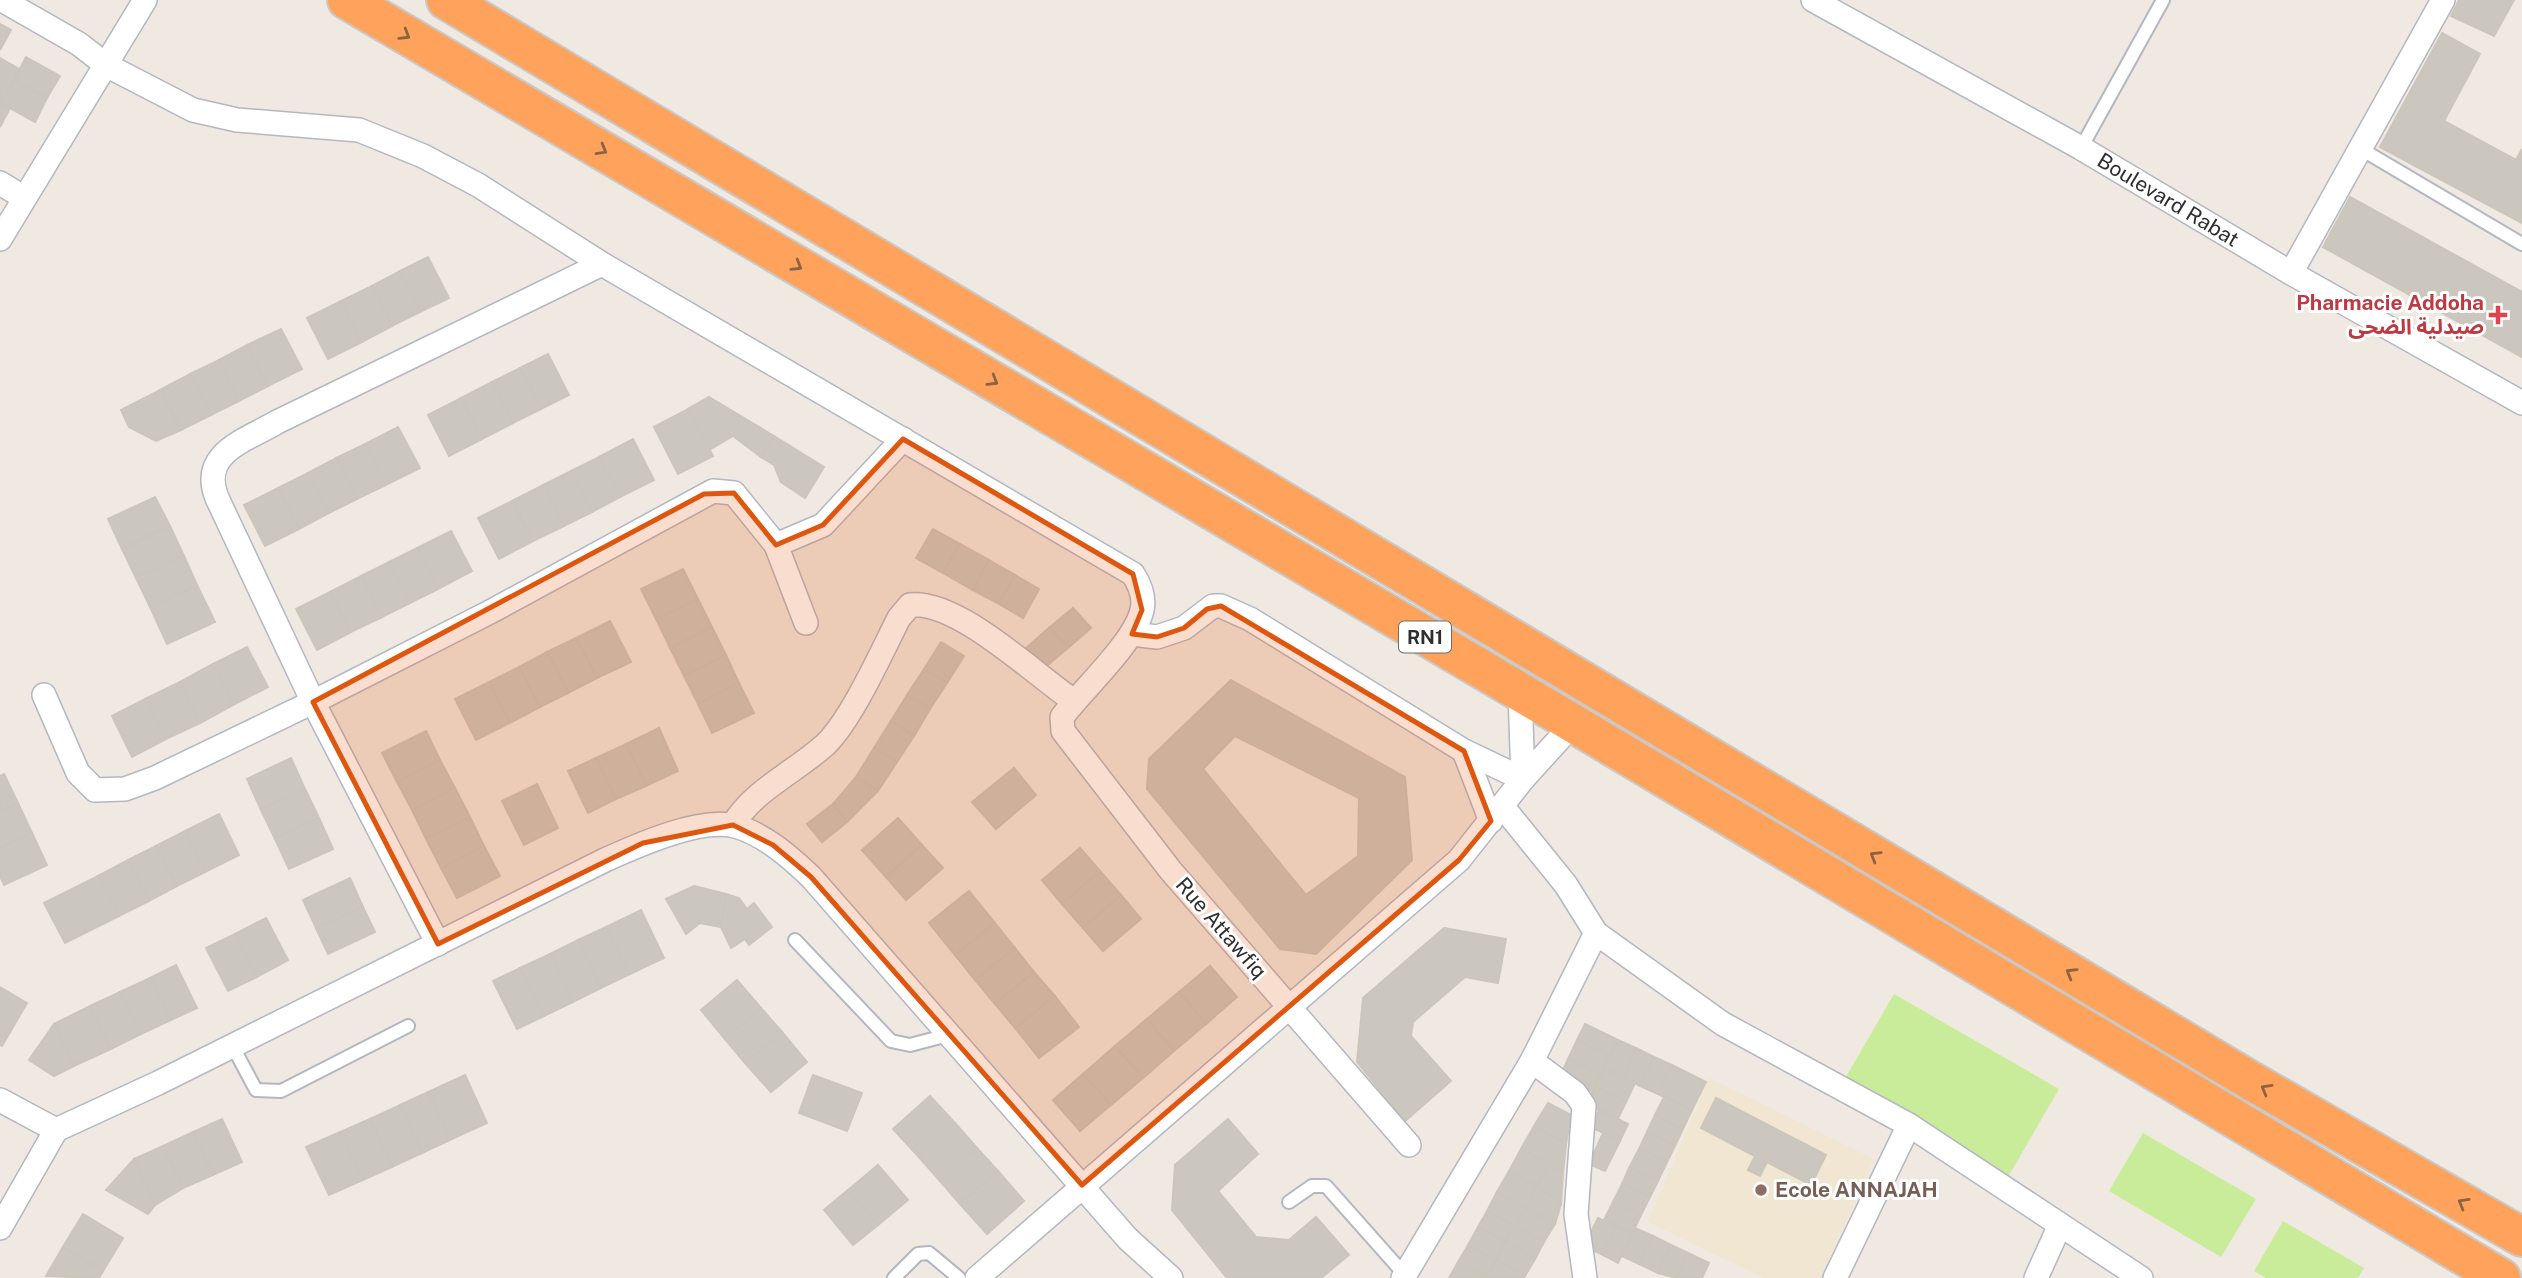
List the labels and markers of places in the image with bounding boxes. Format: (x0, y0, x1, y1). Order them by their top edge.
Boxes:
place label: Pharmacie Addoha صيدلية الضحى (2296, 290, 2484, 339)
marker: Pharmacie Addoha صيدلية الضحى (2490, 307, 2506, 323)
place label: Ecole ANNAJAH (1775, 1177, 1938, 1202)
marker: Ecole ANNAJAH (1753, 1182, 1769, 1198)

